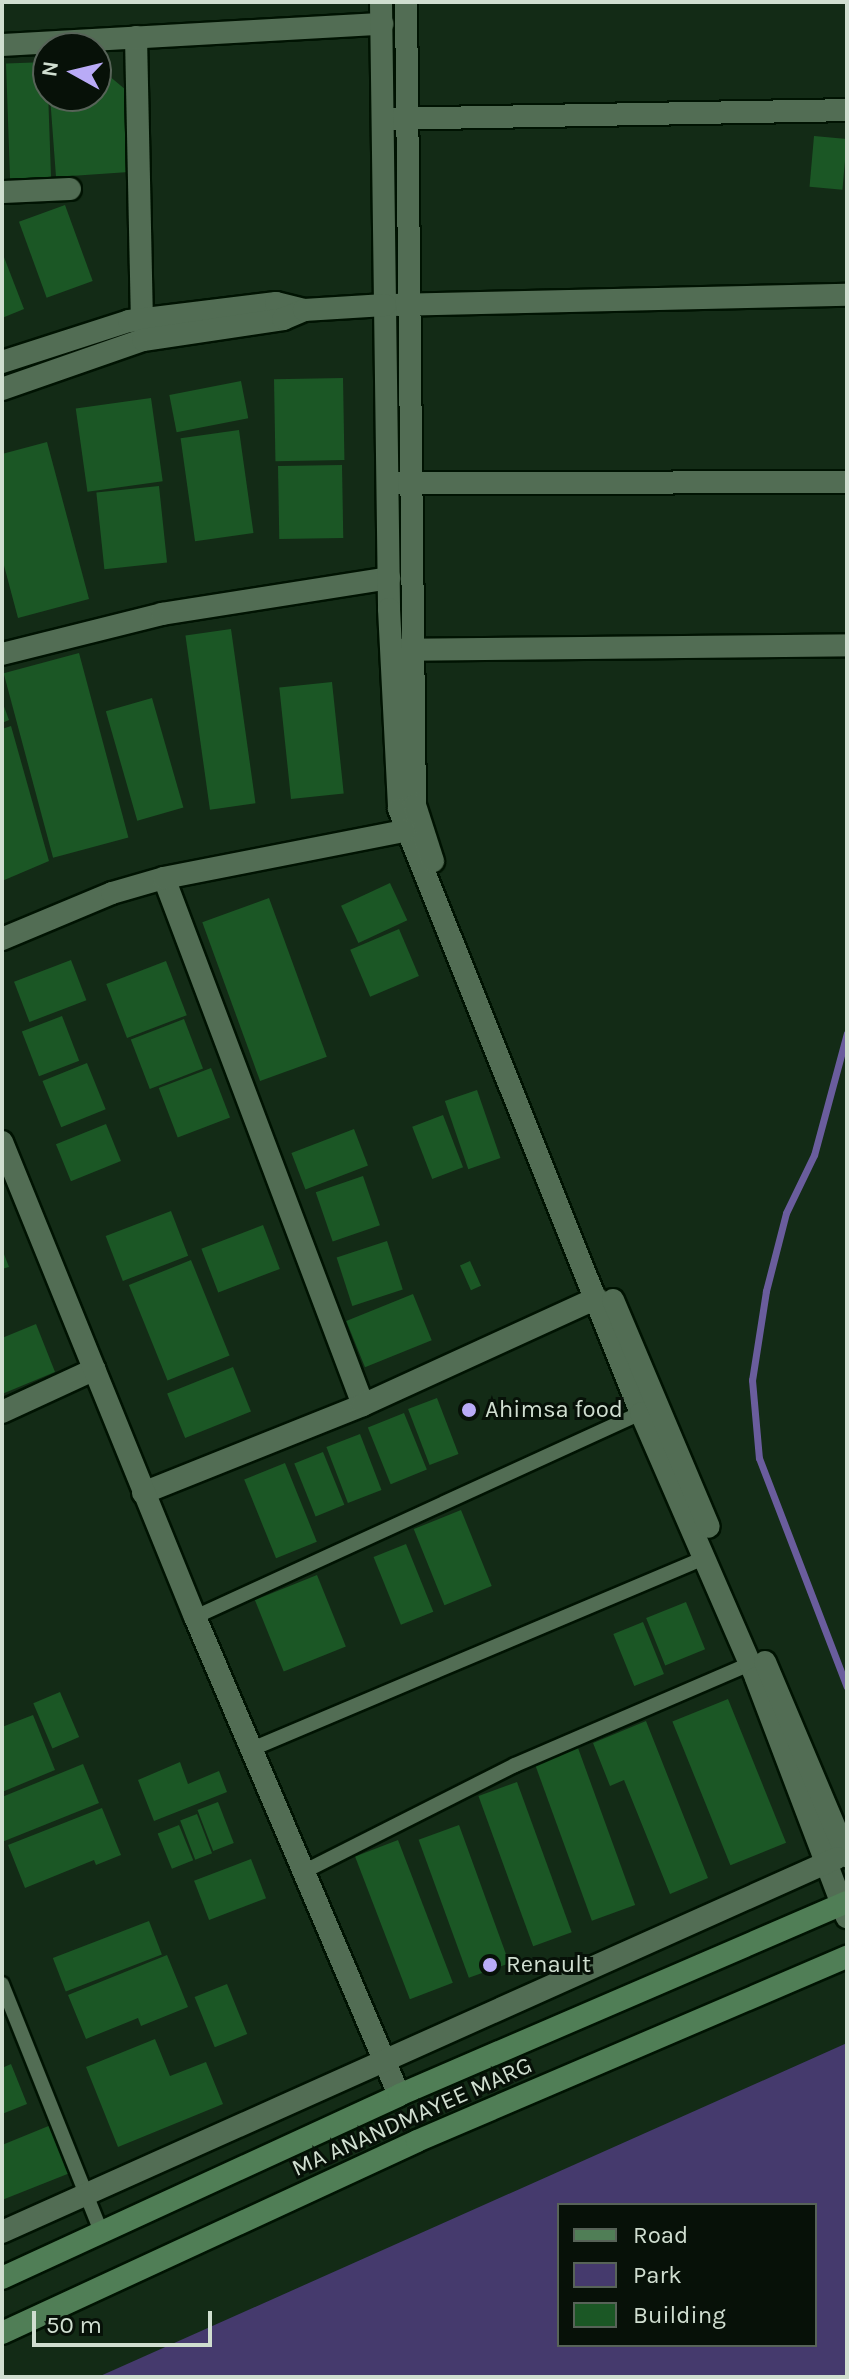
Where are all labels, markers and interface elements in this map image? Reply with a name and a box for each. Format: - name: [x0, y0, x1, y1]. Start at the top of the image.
- north arrow: [32, 32, 112, 112]
- text: N: [36, 59, 64, 79]
- place label: Ahimsa food: [485, 1396, 623, 1424]
- marker: Ahimsa food: [460, 1401, 478, 1419]
- place label: Renault: [506, 1951, 591, 1979]
- marker: Renault: [481, 1956, 499, 1974]
- street label: MA ANANDMAYEE MARG: [288, 2051, 536, 2183]
- legend: [557, 2203, 817, 2347]
- text: Road: [633, 2221, 688, 2249]
- text: Park: [633, 2261, 682, 2289]
- scale bar: [36, 2295, 216, 2345]
- text: Building: [633, 2301, 726, 2329]
- text: 50 m: [46, 2311, 102, 2339]

